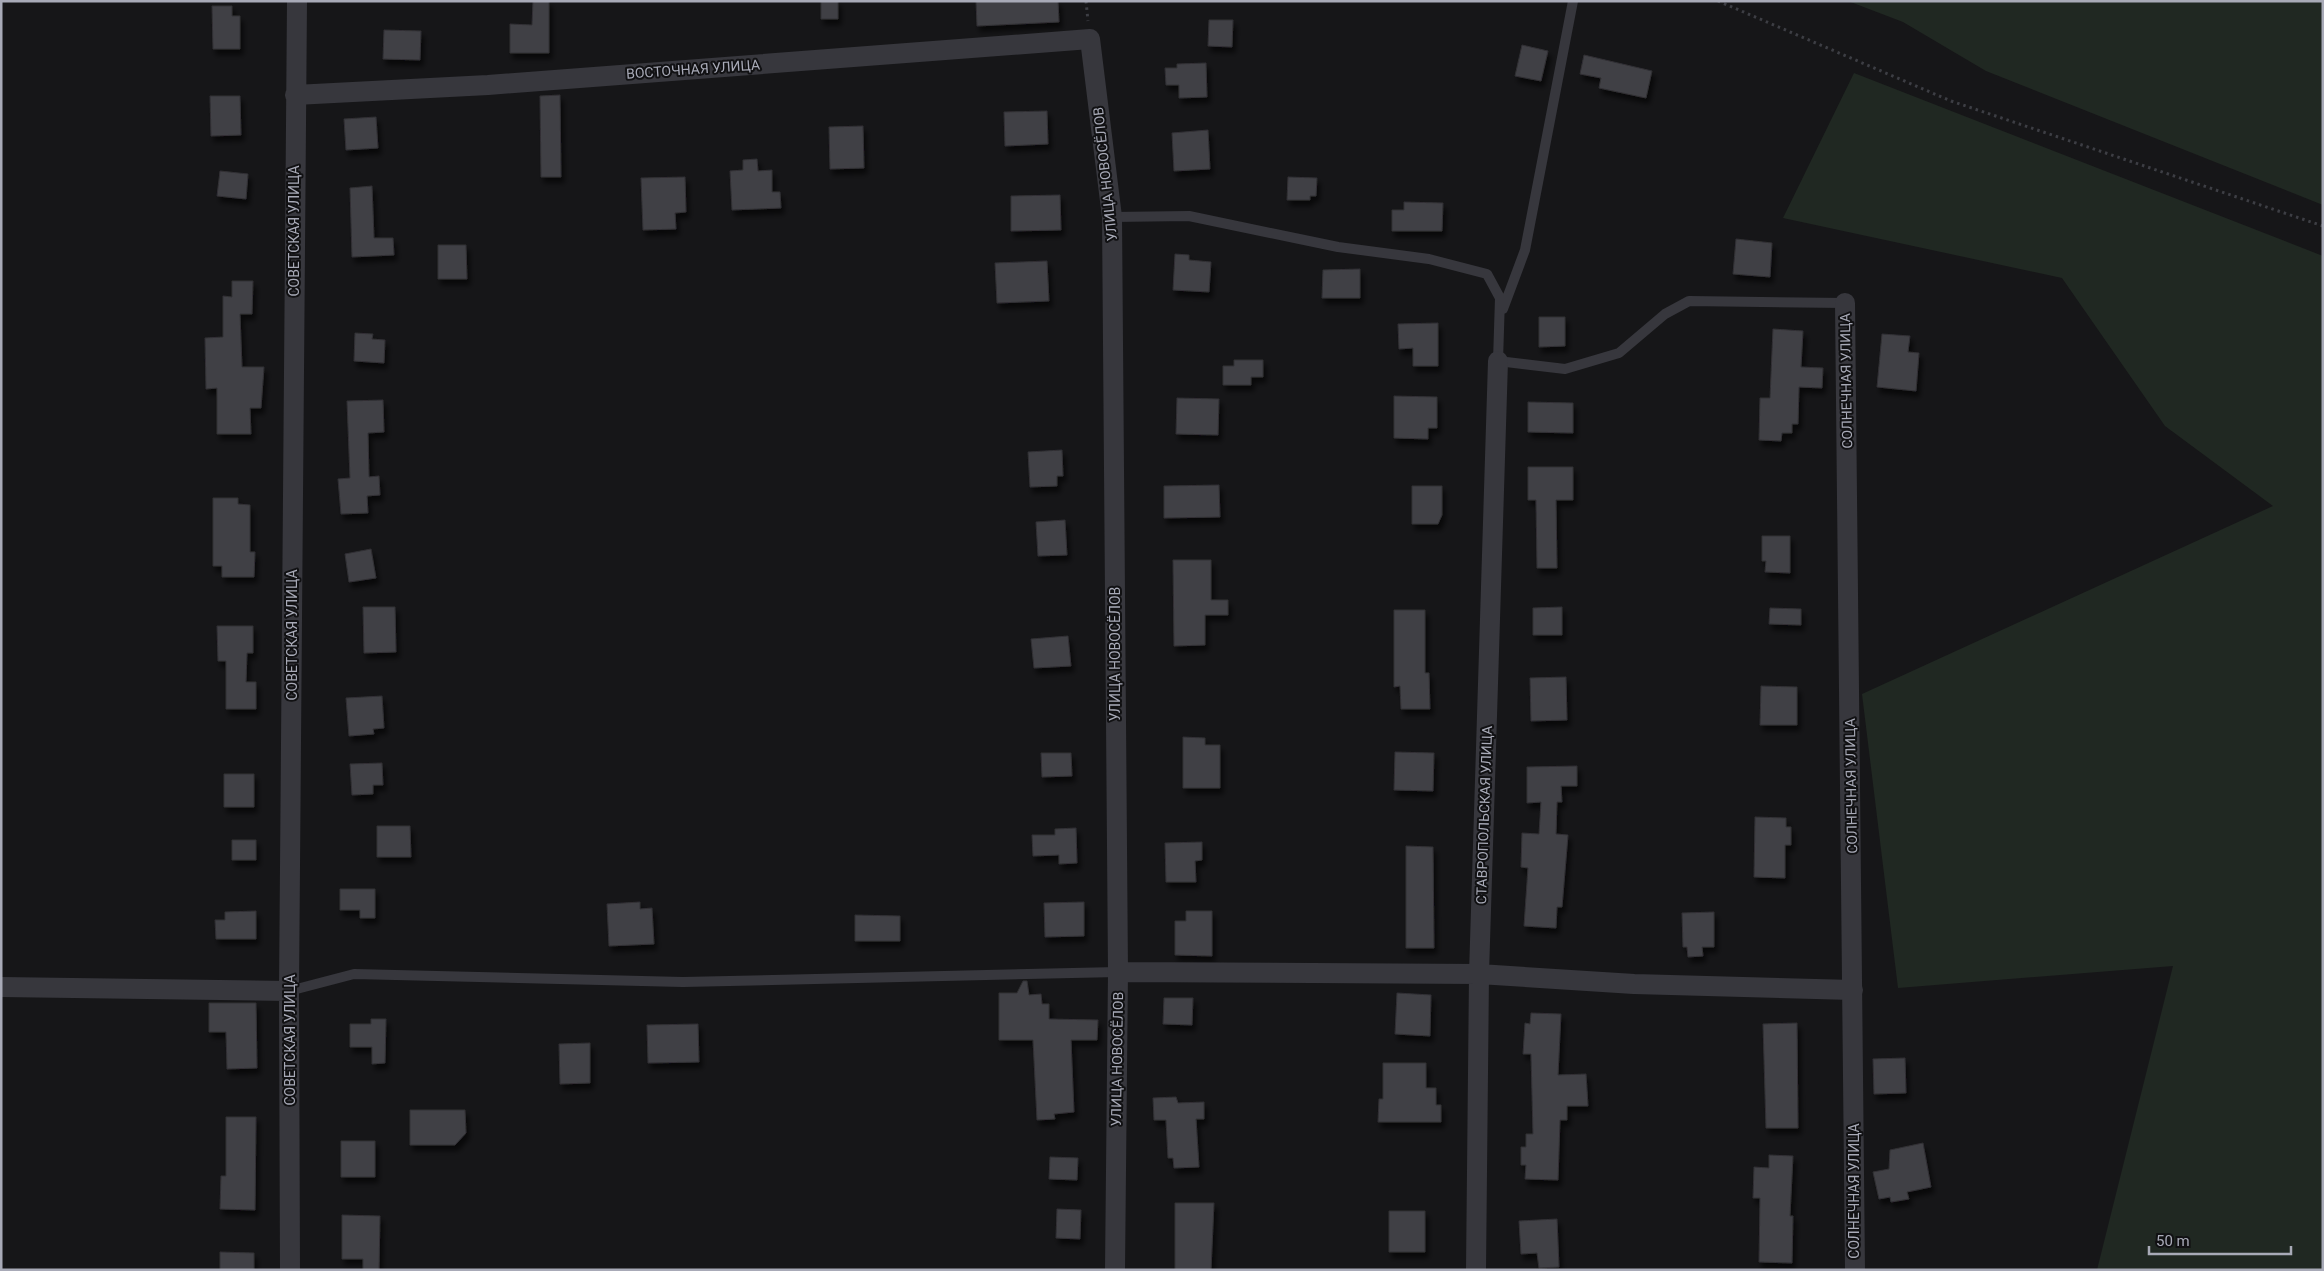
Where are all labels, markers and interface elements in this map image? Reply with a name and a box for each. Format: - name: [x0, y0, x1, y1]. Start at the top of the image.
- street label: ВОСТОЧНАЯ УЛИЦА: [626, 56, 760, 82]
- street label: УЛИЦА НОВОСЁЛОВ: [1090, 106, 1120, 242]
- street label: СОВЕТСКАЯ УЛИЦА: [286, 165, 302, 297]
- street label: СОЛНЕЧНАЯ УЛИЦА: [1837, 313, 1855, 449]
- street label: СОВЕТСКАЯ УЛИЦА: [284, 569, 300, 701]
- street label: УЛИЦА НОВОСЁЛОВ: [1107, 587, 1123, 721]
- street label: СОЛНЕЧНАЯ УЛИЦА: [1842, 718, 1860, 854]
- street label: СТАВРОПОЛЬСКАЯ УЛИЦА: [1473, 725, 1495, 905]
- street label: СОВЕТСКАЯ УЛИЦА: [282, 974, 298, 1106]
- street label: УЛИЦА НОВОСЁЛОВ: [1108, 992, 1126, 1126]
- street label: СОЛНЕЧНАЯ УЛИЦА: [1846, 1123, 1862, 1259]
- scale bar: [2149, 1224, 2292, 1256]
- text: 50 m: [2156, 1232, 2190, 1250]

